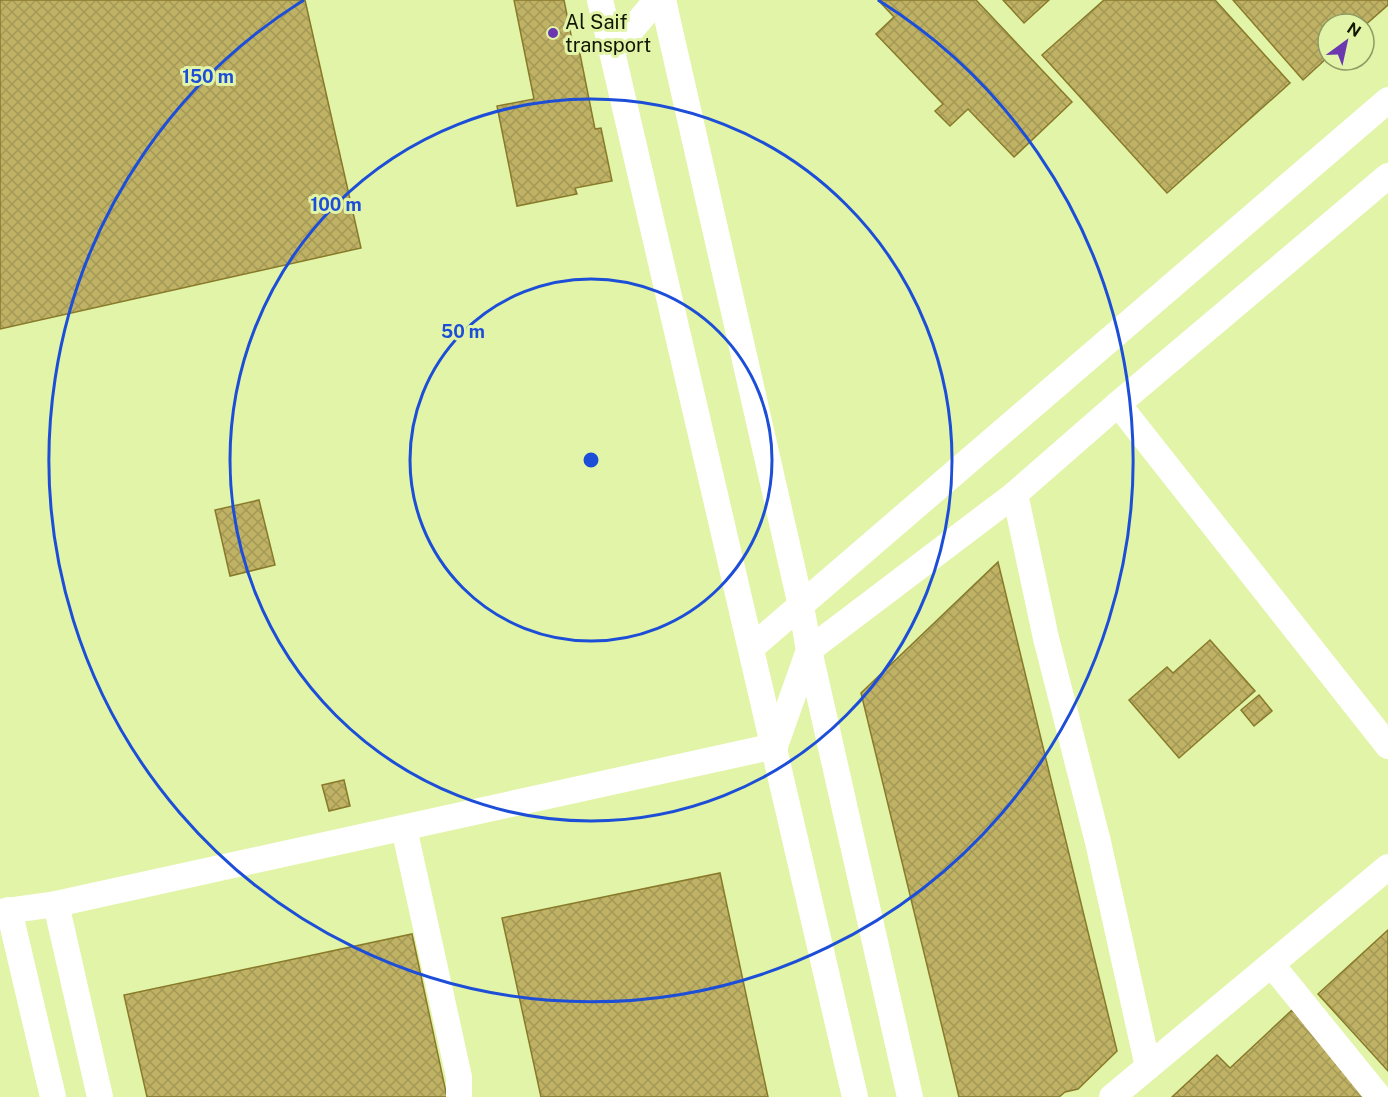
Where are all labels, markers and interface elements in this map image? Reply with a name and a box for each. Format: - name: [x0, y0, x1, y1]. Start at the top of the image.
- place label: Al Saif transport: [565, 10, 651, 57]
- north arrow: [1316, 12, 1376, 72]
- text: N: [1343, 18, 1364, 41]
- marker: Al Saif transport: [546, 26, 560, 40]
- text: 150 m: [182, 66, 234, 87]
- text: 100 m: [310, 194, 362, 215]
- text: 50 m: [441, 321, 485, 342]
- centre of rings: [581, 450, 601, 470]

